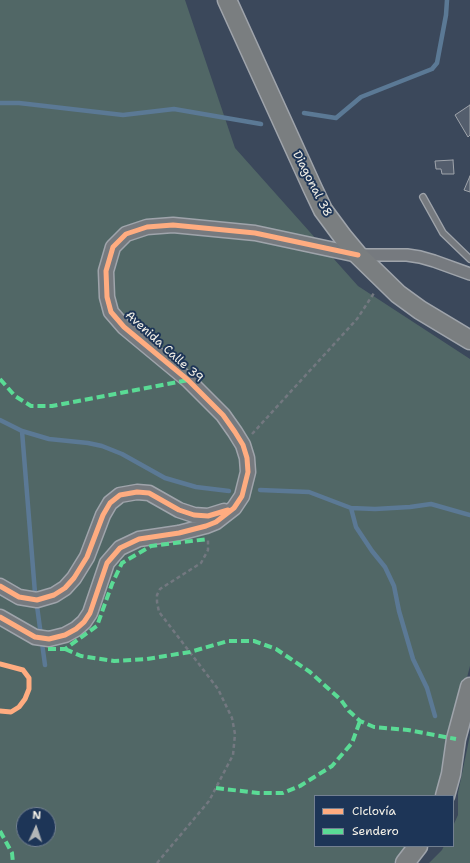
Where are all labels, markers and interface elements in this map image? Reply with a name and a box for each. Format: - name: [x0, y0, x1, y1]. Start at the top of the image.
- street label: Diagonal 38: [289, 149, 335, 219]
- street label: Avenida Calle 39: [122, 308, 206, 386]
- legend: [314, 795, 454, 847]
- text: Ciclovía: [352, 803, 396, 819]
- north arrow: [16, 807, 56, 847]
- text: N: [32, 808, 41, 823]
- text: Sendero: [352, 823, 399, 839]

